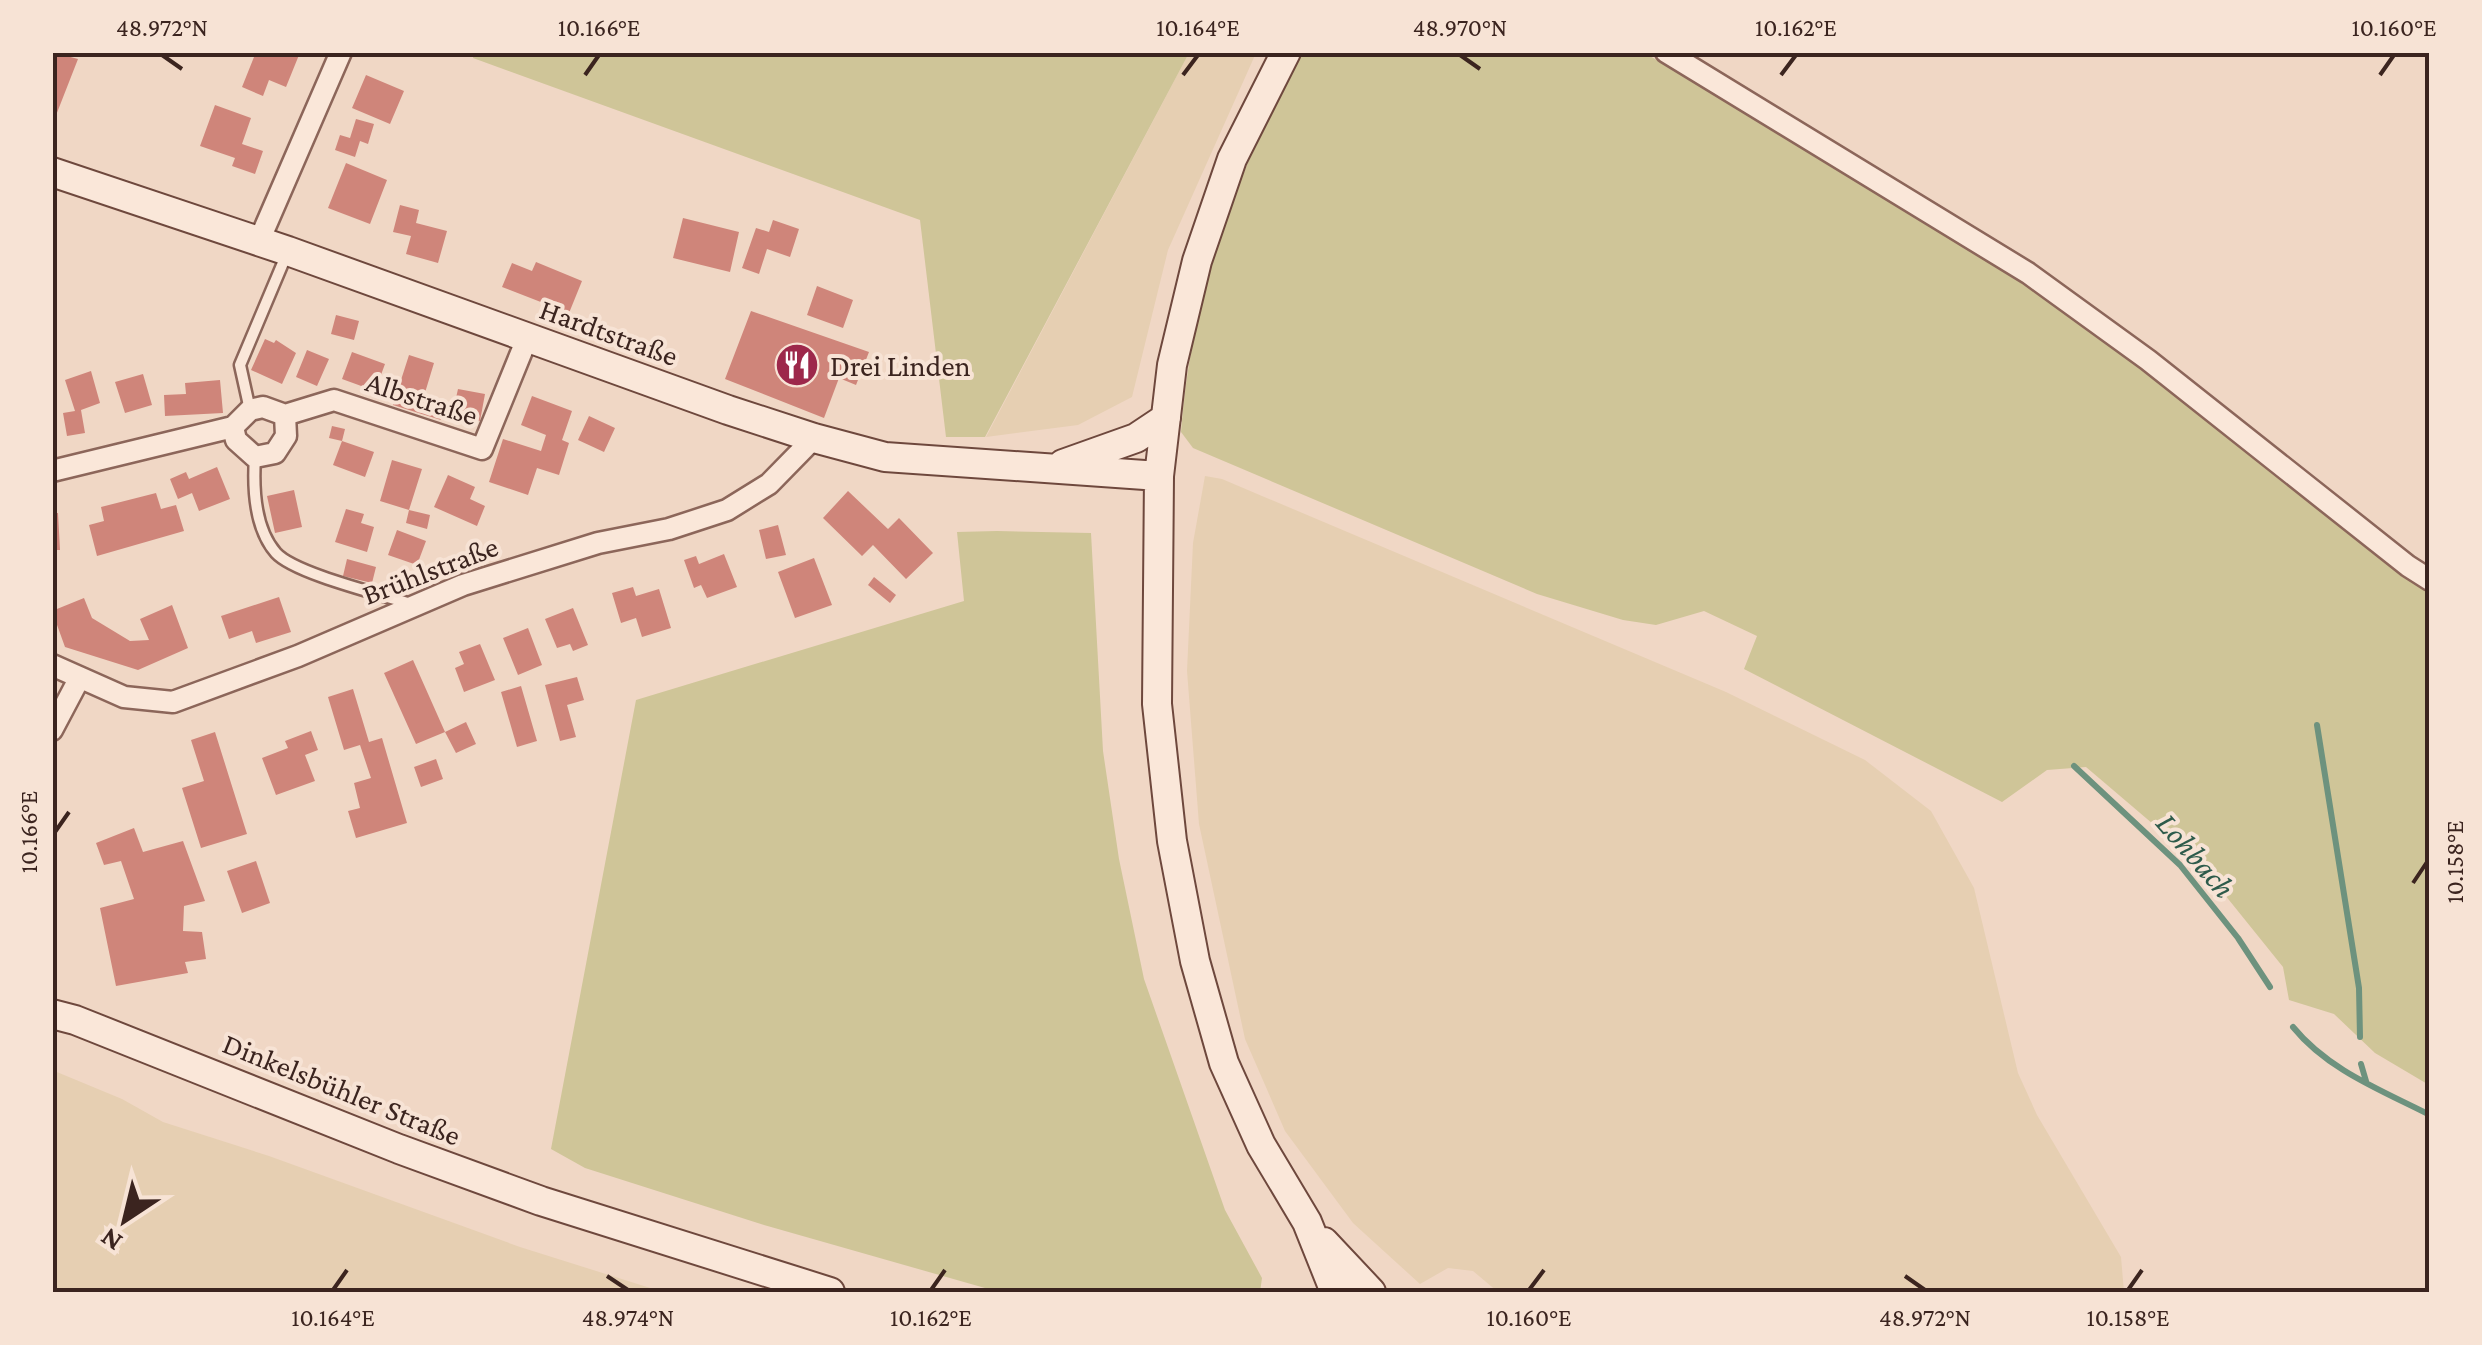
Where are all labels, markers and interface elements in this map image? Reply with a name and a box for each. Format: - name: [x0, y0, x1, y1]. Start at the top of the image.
- text: 48.972°N: [116, 14, 208, 41]
- text: 10.166°E: [558, 14, 640, 41]
- text: 10.164°E: [1156, 14, 1240, 41]
- text: 48.970°N: [1413, 14, 1507, 41]
- text: 10.162°E: [1755, 14, 1837, 41]
- text: 10.160°E: [2351, 14, 2437, 41]
- street label: Hardtstraße: [535, 292, 683, 372]
- restaurant icon: Drei Linden: [774, 342, 820, 388]
- place label: Drei Linden: [830, 349, 971, 382]
- street label: Albstraße: [362, 364, 482, 432]
- street label: Brühlstraße: [358, 529, 502, 611]
- text: 10.166°E: [15, 791, 42, 873]
- water label: Lohbach: [2149, 805, 2243, 905]
- text: 10.158°E: [2441, 820, 2468, 904]
- street label: Dinkelsbühler Straße: [218, 1026, 466, 1152]
- north arrow: [75, 1170, 175, 1270]
- text: N: [94, 1222, 128, 1258]
- text: 10.164°E: [291, 1304, 375, 1331]
- text: 48.974°N: [582, 1304, 674, 1331]
- text: 10.162°E: [890, 1304, 972, 1331]
- text: 10.160°E: [1486, 1304, 1572, 1331]
- text: 48.972°N: [1879, 1304, 1971, 1331]
- text: 10.158°E: [2086, 1304, 2170, 1331]

